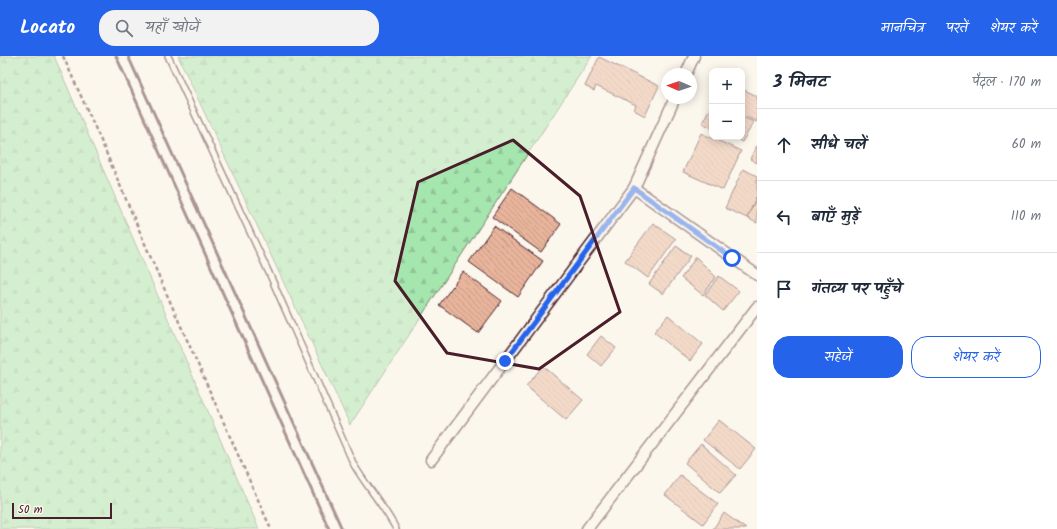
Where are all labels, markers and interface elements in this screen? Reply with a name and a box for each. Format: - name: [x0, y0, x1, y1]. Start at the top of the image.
- search box: [99, 10, 379, 46]
- text: Locato: [20, 13, 75, 43]
- text: यहाँ खोजें: [145, 16, 199, 40]
- icon: search: [113, 17, 135, 39]
- text: मानचित्र: [881, 17, 924, 39]
- text: परतें: [946, 17, 968, 39]
- text: शेयर करें: [990, 17, 1037, 39]
- north arrow: [661, 68, 697, 104]
- map controls: [709, 68, 745, 140]
- button: +: [709, 68, 745, 104]
- text: 3 मिनट: [773, 69, 827, 96]
- text: पैदल · 170 m: [972, 72, 1041, 93]
- button: −: [709, 104, 745, 140]
- text: सीधे चलें: [811, 133, 866, 157]
- icon: ahead: [773, 134, 795, 156]
- text: 60 m: [1012, 134, 1041, 155]
- text: बाएँ मुड़ें: [811, 205, 859, 229]
- icon: left: [773, 206, 795, 228]
- text: 110 m: [1011, 206, 1041, 227]
- route start: [723, 249, 741, 267]
- text: गंतव्य पर पहुँचे: [811, 277, 902, 301]
- icon: arrive: [773, 278, 795, 300]
- button: सहेजें: [773, 336, 903, 378]
- button: शेयर करें: [911, 336, 1041, 378]
- route end: [496, 352, 514, 370]
- scale bar: [12, 501, 112, 520]
- text: 50 m: [18, 501, 43, 519]

